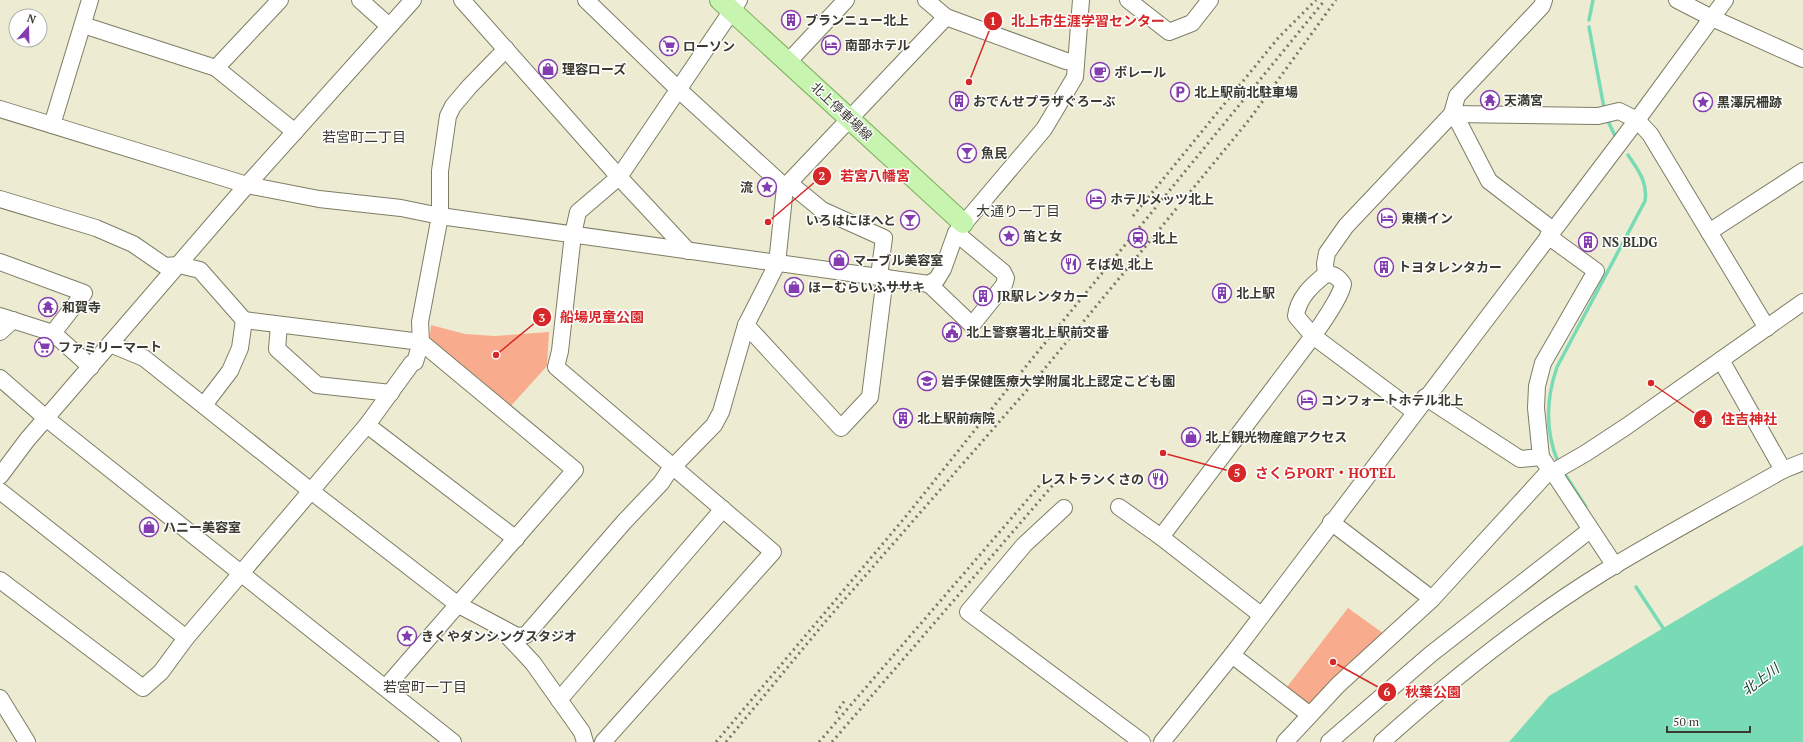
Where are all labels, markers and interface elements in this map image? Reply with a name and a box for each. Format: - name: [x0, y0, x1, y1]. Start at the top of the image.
- north arrow: [8, 8, 48, 48]
- callout: 北上市生涯学習センター: [983, 8, 1173, 34]
- building icon: ブランニュー北上: [780, 9, 802, 31]
- text: N: [25, 11, 38, 27]
- place label: ブランニュー北上: [805, 11, 909, 29]
- text: 北上市生涯学習センター: [1011, 11, 1165, 30]
- text: 1: [990, 13, 996, 28]
- hotel icon: 南部ホテル: [820, 34, 842, 56]
- supermarket icon: ローソン: [658, 35, 680, 57]
- place label: 南部ホテル: [845, 36, 910, 54]
- place label: ローソン: [683, 37, 735, 55]
- shop icon: 理容ローズ: [537, 58, 559, 80]
- place label: 理容ローズ: [562, 60, 626, 78]
- cafe icon: ボレール: [1089, 61, 1111, 83]
- place label: ボレール: [1114, 63, 1166, 81]
- street label: 北上停車場線: [807, 78, 877, 144]
- parking icon: 北上駅前北駐車場: [1169, 81, 1191, 103]
- place label: 北上駅前北駐車場: [1194, 83, 1298, 101]
- temple icon: 天満宮: [1479, 89, 1501, 111]
- building icon: おでんせプラザぐろーぶ: [948, 90, 970, 112]
- place label: 天満宮: [1504, 91, 1543, 109]
- place icon: 黒澤尻柵跡: [1692, 91, 1714, 113]
- place label: おでんせプラザぐろーぶ: [973, 92, 1115, 110]
- place label: 黒澤尻柵跡: [1717, 93, 1782, 111]
- district label: 若宮町二丁目: [322, 127, 406, 146]
- bar icon: 魚民: [956, 142, 978, 164]
- place label: 魚民: [981, 144, 1007, 162]
- callout: 若宮八幡宮: [812, 163, 918, 189]
- text: 若宮八幡宮: [840, 166, 910, 185]
- text: 2: [819, 168, 826, 183]
- place icon: 流: [756, 176, 778, 198]
- place label: 流: [740, 178, 753, 196]
- hotel icon: ホテルメッツ北上: [1085, 188, 1107, 210]
- place label: ホテルメッツ北上: [1110, 190, 1214, 208]
- district label: 大通り一丁目: [976, 201, 1060, 220]
- hotel icon: 東横イン: [1376, 207, 1398, 229]
- bar icon: いろはにほへと: [899, 209, 921, 231]
- place label: 東横イン: [1401, 209, 1453, 227]
- place label: いろはにほへと: [806, 211, 896, 229]
- place icon: 笛と女: [998, 225, 1020, 247]
- place label: 笛と女: [1023, 227, 1062, 245]
- station icon: 北上: [1127, 227, 1149, 249]
- place label: 北上: [1152, 229, 1178, 247]
- building icon: NS BLDG: [1577, 231, 1599, 253]
- place label: NS BLDG: [1602, 233, 1658, 251]
- shop icon: マーブル美容室: [828, 249, 850, 271]
- place label: マーブル美容室: [853, 251, 943, 269]
- restaurant icon: そば処 北上: [1060, 253, 1082, 275]
- place label: そば処 北上: [1085, 255, 1154, 273]
- building icon: トヨタレンタカー: [1373, 256, 1395, 278]
- place label: トヨタレンタカー: [1398, 258, 1502, 276]
- shop icon: ほーむらいふササキ: [783, 276, 805, 298]
- place label: ほーむらいふササキ: [808, 278, 925, 296]
- building icon: 北上駅: [1211, 282, 1233, 304]
- place label: 北上駅: [1236, 284, 1275, 302]
- building icon: JR駅レンタカー: [972, 285, 994, 307]
- place label: JR駅レンタカー: [997, 287, 1089, 305]
- temple icon: 和賀寺: [37, 296, 59, 318]
- place label: 和賀寺: [62, 298, 101, 316]
- callout: 船場児童公園: [532, 304, 652, 330]
- text: 船場児童公園: [560, 307, 644, 326]
- text: 3: [539, 310, 546, 325]
- public building icon: 北上警察署北上駅前交番: [941, 321, 963, 343]
- place label: 北上警察署北上駅前交番: [966, 323, 1109, 341]
- supermarket icon: ファミリーマート: [33, 336, 55, 358]
- place label: ファミリーマート: [58, 338, 162, 356]
- school or university icon: 岩手保健医療大学附属北上認定こども園: [916, 370, 938, 392]
- place label: 岩手保健医療大学附属北上認定こども園: [941, 372, 1175, 390]
- hotel icon: コンフォートホテル北上: [1296, 389, 1318, 411]
- place label: コンフォートホテル北上: [1321, 391, 1464, 409]
- callout: 住吉神社: [1693, 406, 1785, 432]
- building icon: 北上駅前病院: [892, 407, 914, 429]
- place label: 北上駅前病院: [917, 409, 995, 427]
- text: 住吉神社: [1721, 409, 1777, 428]
- text: 4: [1700, 412, 1707, 427]
- shop icon: 北上観光物産館アクセス: [1180, 426, 1202, 448]
- place label: 北上観光物産館アクセス: [1205, 428, 1347, 446]
- callout: さくらPORT・HOTEL: [1227, 460, 1404, 486]
- text: さくらPORT・HOTEL: [1255, 463, 1395, 482]
- text: 5: [1234, 465, 1240, 480]
- restaurant icon: レストランくさの: [1147, 468, 1169, 490]
- place label: レストランくさの: [1040, 470, 1144, 488]
- shop icon: ハニー美容室: [138, 516, 160, 538]
- place label: ハニー美容室: [163, 518, 241, 536]
- place icon: きくやダンシングスタジオ: [396, 625, 418, 647]
- place label: きくやダンシングスタジオ: [421, 627, 577, 645]
- water label: 北上川: [1738, 658, 1784, 699]
- district label: 若宮町一丁目: [383, 677, 467, 696]
- callout: 秋葉公園: [1377, 679, 1469, 705]
- text: 秋葉公園: [1405, 682, 1461, 701]
- text: 6: [1384, 684, 1391, 699]
- scale bar: [1667, 708, 1750, 734]
- text: 50 m: [1673, 714, 1700, 729]

